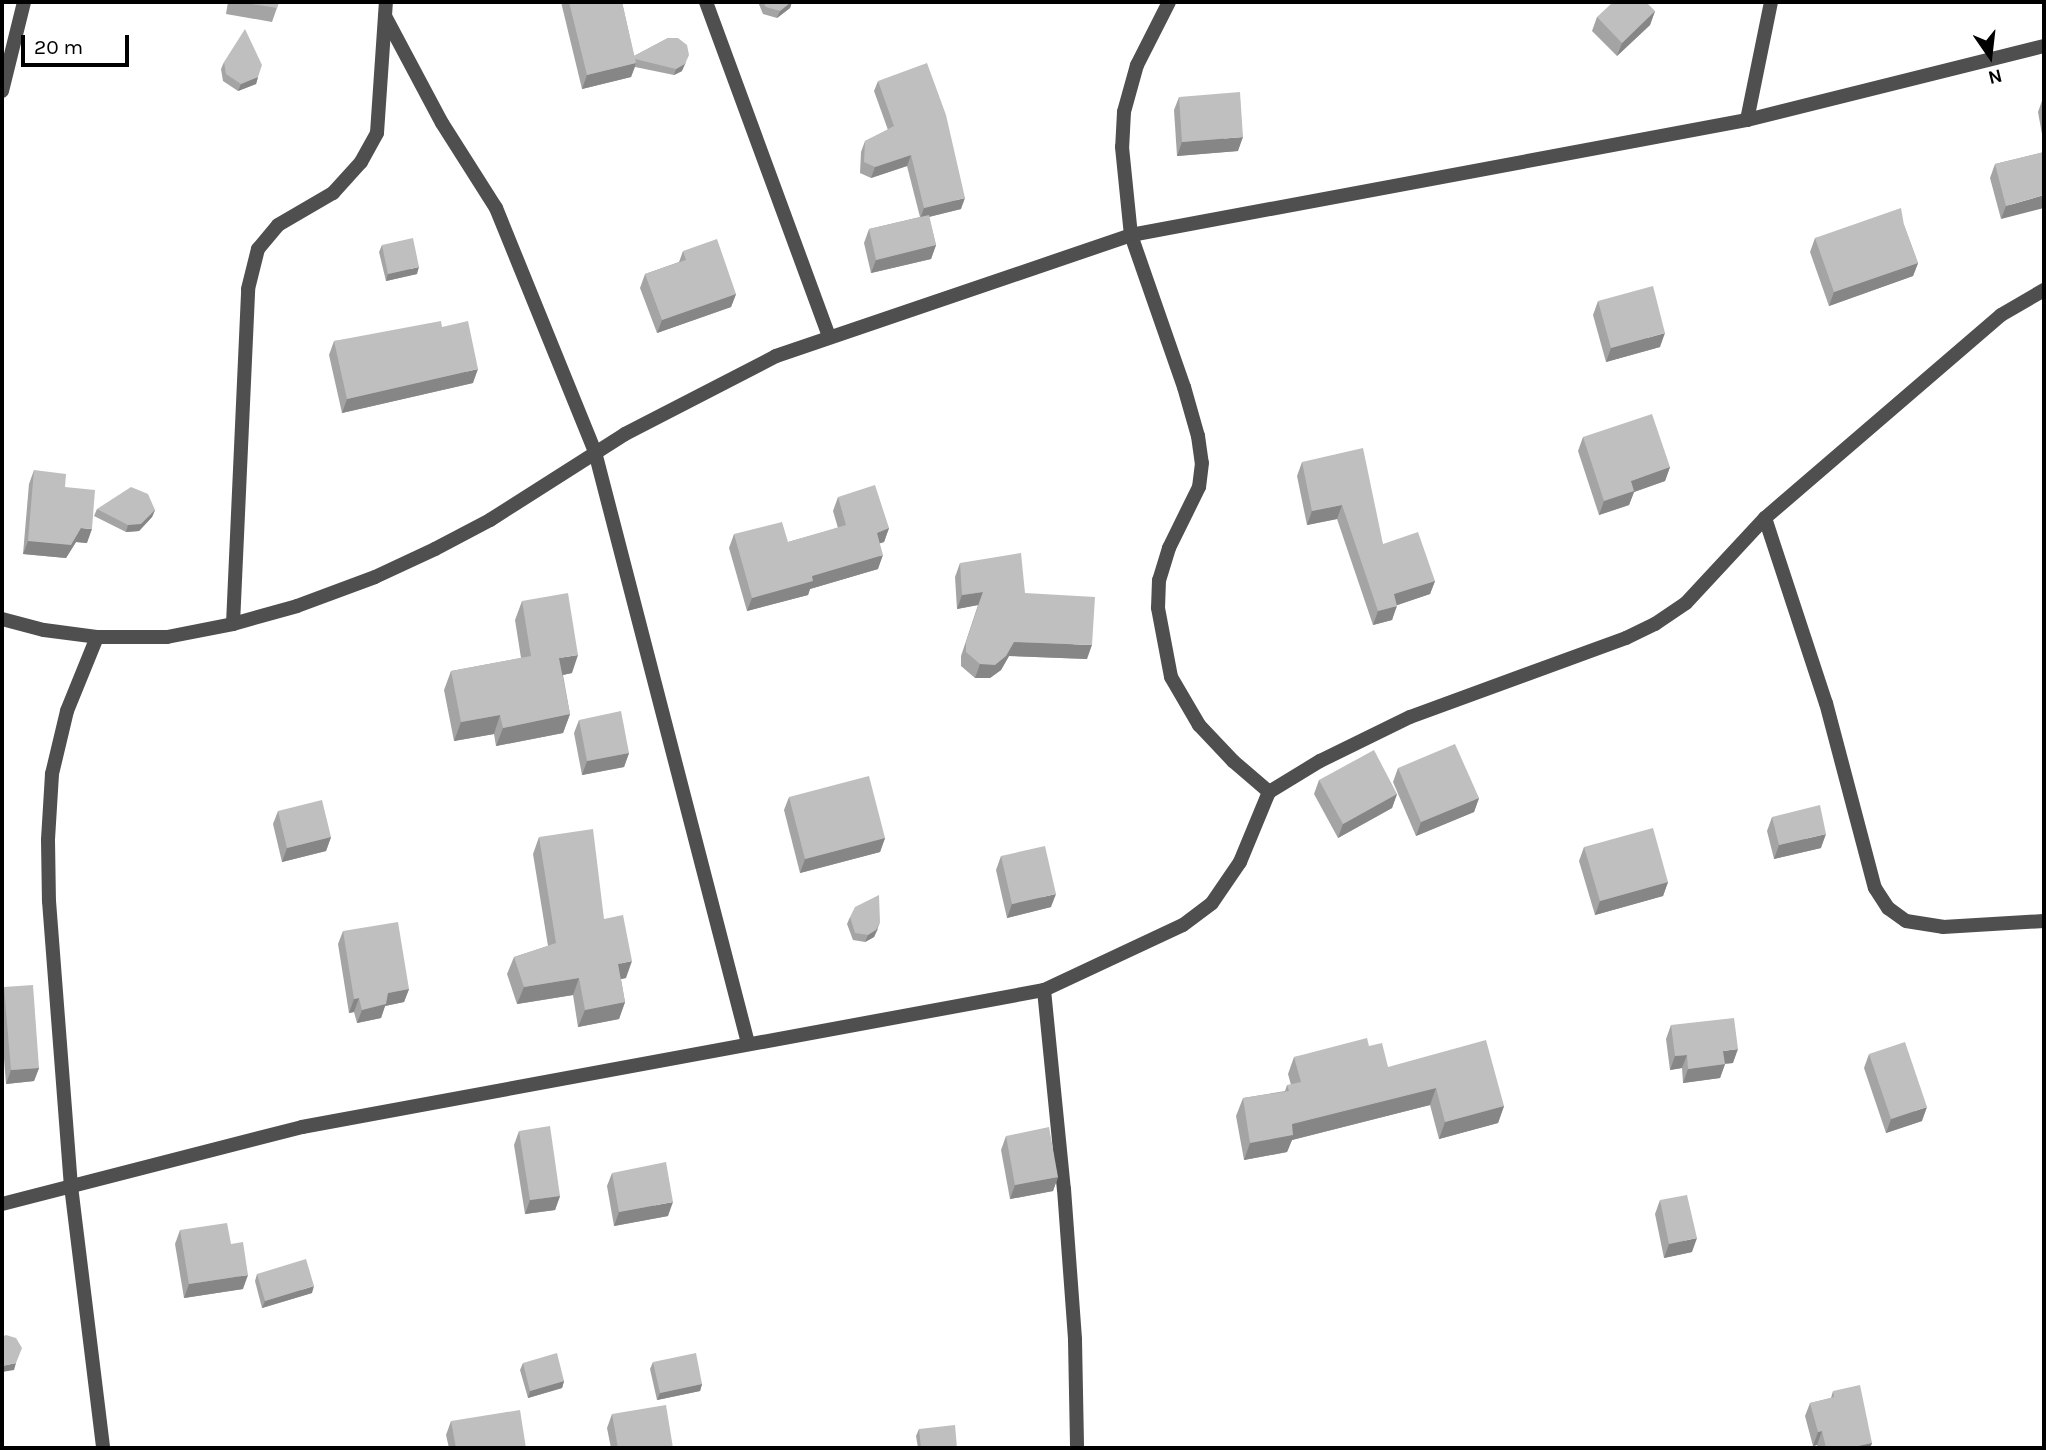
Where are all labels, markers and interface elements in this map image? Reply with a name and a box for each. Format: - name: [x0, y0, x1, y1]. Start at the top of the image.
- scale bar: [24, 21, 133, 65]
- north arrow: [1955, 21, 2025, 91]
- text: 20 m: [34, 35, 83, 59]
- text: N: [1986, 64, 2004, 89]

